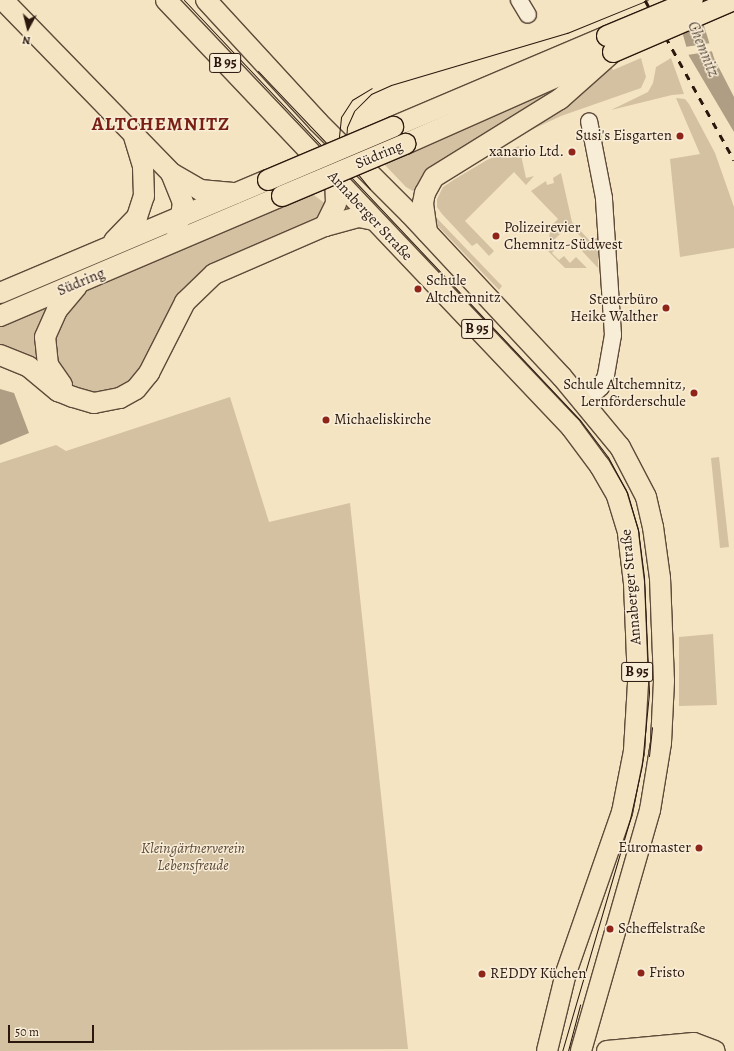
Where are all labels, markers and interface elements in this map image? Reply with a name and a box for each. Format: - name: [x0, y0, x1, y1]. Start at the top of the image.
- north arrow: [8, 8, 48, 48]
- water label: Chemnitz: [683, 18, 723, 80]
- text: N: [22, 32, 31, 48]
- road number: B 95: [209, 51, 241, 75]
- district label: ALTCHEMNITZ: [92, 114, 230, 136]
- place label: Susi's Eisgarten: [575, 127, 672, 145]
- marker: Susi's Eisgarten: [675, 131, 685, 141]
- street label: Südring: [353, 137, 405, 173]
- place label: xanario Ltd.: [489, 143, 564, 161]
- marker: xanario Ltd.: [567, 147, 577, 157]
- street label: Annaberger Straße: [324, 167, 416, 265]
- place label: Polizeirevier Chemnitz-Südwest: [504, 218, 623, 253]
- marker: Polizeirevier Chemnitz-Südwest: [491, 231, 501, 241]
- street label: Südring: [55, 264, 107, 300]
- place label: Schule Altchemnitz: [426, 271, 501, 306]
- marker: Schule Altchemnitz: [413, 284, 423, 294]
- place label: Steuerbüro Heike Walther: [570, 290, 658, 325]
- marker: Steuerbüro Heike Walther: [661, 303, 671, 313]
- road number: B 95: [461, 317, 493, 341]
- place label: Schule Altchemnitz, Lernförderschule: [563, 375, 686, 410]
- marker: Schule Altchemnitz, Lernförderschule: [689, 388, 699, 398]
- place label: Michaeliskirche: [334, 411, 431, 429]
- marker: Michaeliskirche: [321, 415, 331, 425]
- street label: Annaberger Straße: [617, 528, 645, 646]
- road number: B 95: [621, 660, 653, 684]
- park label: Kleingärtnerverein Lebensfreude: [141, 839, 245, 874]
- place label: Euromaster: [618, 839, 691, 857]
- marker: Euromaster: [694, 843, 704, 853]
- place label: Scheffelstraße: [618, 920, 705, 938]
- marker: Scheffelstraße: [605, 924, 615, 934]
- place label: Fristo: [649, 964, 685, 982]
- place label: REDDY Küchen: [490, 965, 586, 983]
- marker: Fristo: [636, 968, 646, 978]
- marker: REDDY Küchen: [477, 969, 487, 979]
- scale bar: [10, 1017, 96, 1043]
- text: 50 m: [15, 1024, 39, 1040]

